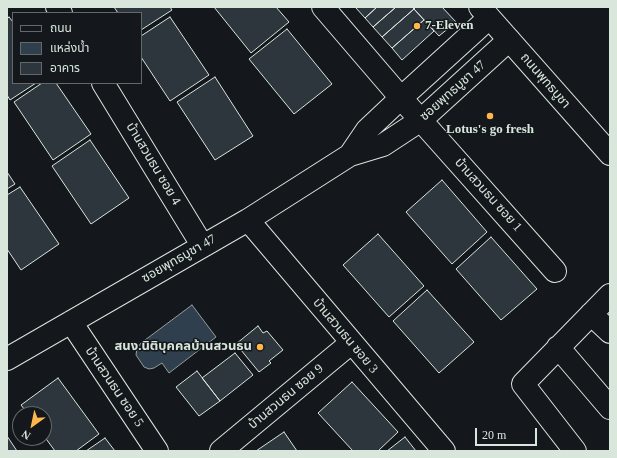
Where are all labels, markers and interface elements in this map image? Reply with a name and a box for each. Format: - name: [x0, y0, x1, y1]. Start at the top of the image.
- legend: [12, 12, 142, 84]
- place label: 7-Eleven: [425, 18, 473, 34]
- text: ถนน: [50, 21, 72, 35]
- marker: 7-Eleven: [412, 21, 422, 31]
- text: แหล่งน้ำ: [50, 41, 89, 55]
- street label: ถนนพุทธบูชา: [517, 50, 573, 112]
- street label: ซอยพุทธบูชา 47: [417, 57, 489, 125]
- text: อาคาร: [50, 61, 80, 75]
- marker: Lotus's go fresh: [485, 111, 495, 121]
- street label: บ้านสวนธน ซอย 4: [122, 120, 184, 208]
- place label: Lotus's go fresh: [446, 122, 534, 138]
- street label: บ้านสวนธน ซอย 1: [451, 155, 525, 235]
- street label: ซอยพุทธบูชา 47: [139, 232, 219, 286]
- street label: บ้านสวนธน ซอย 3: [309, 295, 381, 377]
- place label: สนง.นิติบุคคลบ้านสวนธน: [115, 339, 252, 355]
- marker: สนง.นิติบุคคลบ้านสวนธน: [255, 342, 265, 352]
- street label: บ้านสวนธน ซอย 5: [81, 344, 147, 430]
- street label: บ้านสวนธน ซอย 9: [245, 361, 327, 433]
- north arrow: [12, 406, 52, 446]
- scale bar: [477, 420, 539, 446]
- text: N: [19, 428, 33, 442]
- text: 20 m: [482, 428, 506, 442]

